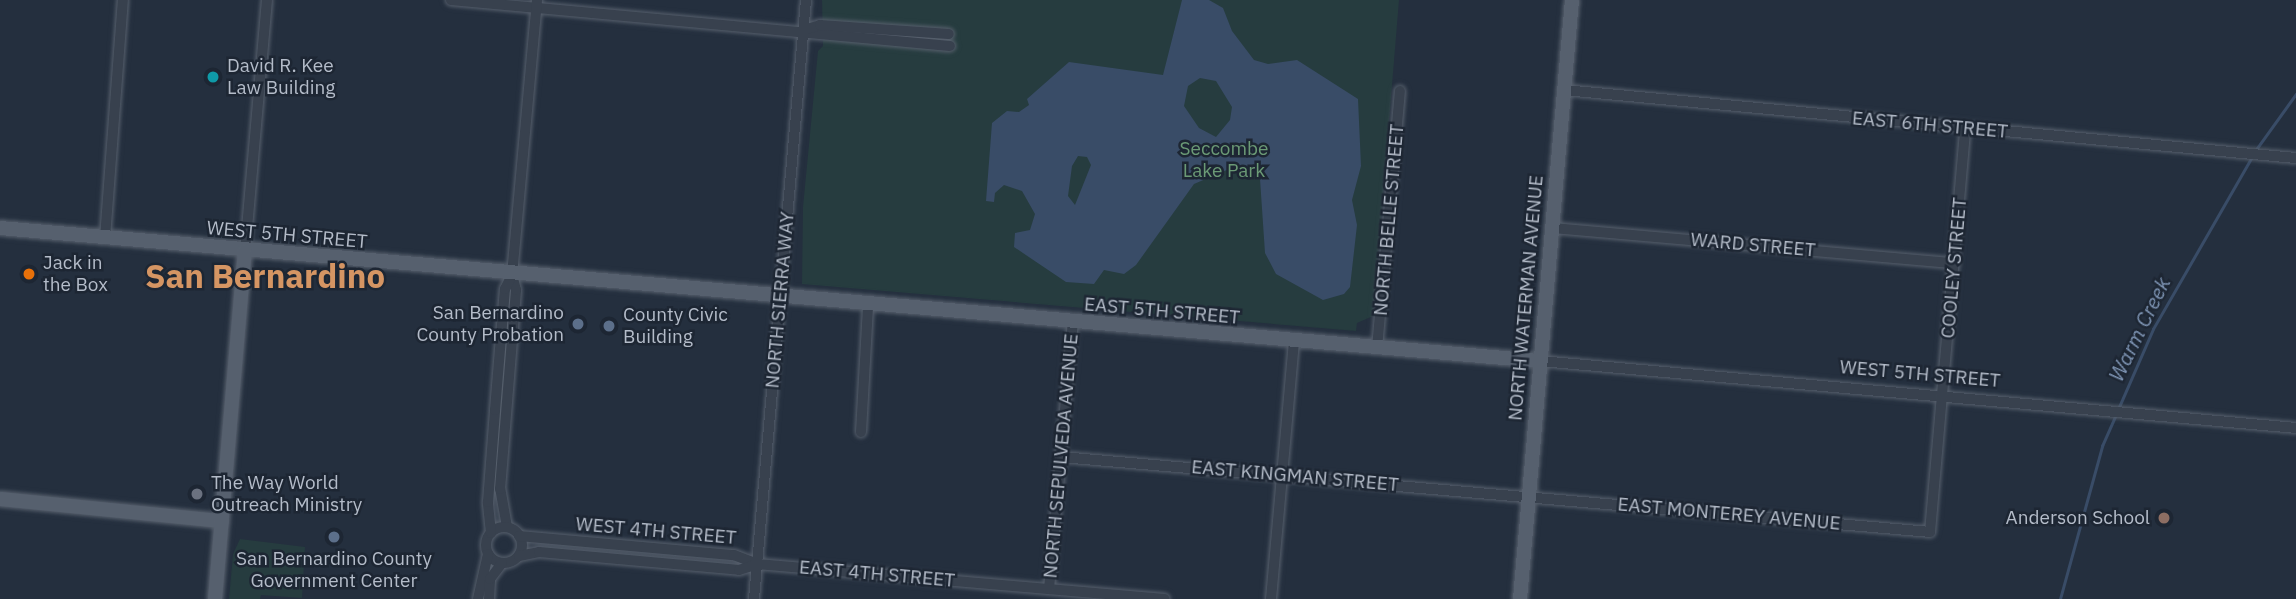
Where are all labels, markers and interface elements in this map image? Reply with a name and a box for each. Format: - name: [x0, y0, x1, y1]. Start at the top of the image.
- place label: David R. Kee Law Building: [227, 55, 335, 99]
- marker: David R. Kee Law Building: [205, 69, 221, 85]
- street label: EAST 6TH STREET: [1851, 107, 2009, 143]
- street label: NORTH BELLE STREET: [1369, 123, 1409, 317]
- park label: Seccombe Lake Park: [1179, 138, 1269, 182]
- street label: NORTH WATERMAN AVENUE: [1504, 174, 1548, 422]
- street label: COOLEY STREET: [1936, 197, 1972, 339]
- street label: NORTH SIERRA WAY: [761, 211, 799, 389]
- street label: WEST 5TH STREET: [206, 217, 368, 253]
- street label: WARD STREET: [1690, 228, 1816, 262]
- place label: Jack in the Box: [43, 252, 108, 296]
- district label: San Bernardino: [145, 256, 385, 296]
- marker: Jack in the Box: [21, 266, 37, 282]
- water label: Warm Creek: [2103, 273, 2175, 385]
- street label: EAST 5TH STREET: [1083, 293, 1241, 329]
- place label: San Bernardino County Probation: [416, 302, 564, 346]
- place label: County Civic Building: [623, 304, 728, 348]
- marker: San Bernardino County Probation: [570, 316, 586, 332]
- marker: County Civic Building: [601, 318, 617, 334]
- street label: NORTH SEPULVEDA AVENUE: [1039, 333, 1083, 579]
- street label: WEST 5TH STREET: [1839, 356, 2001, 392]
- street label: EAST KINGMAN STREET: [1190, 456, 1400, 496]
- place label: The Way World Outreach Ministry: [211, 472, 362, 516]
- marker: The Way World Outreach Ministry: [189, 486, 205, 502]
- street label: EAST MONTEREY AVENUE: [1617, 493, 1841, 535]
- place label: Anderson School: [2006, 507, 2150, 529]
- marker: Anderson School: [2156, 510, 2172, 526]
- street label: WEST 4TH STREET: [575, 513, 737, 549]
- marker: San Bernardino County Government Center: [326, 529, 342, 545]
- place label: San Bernardino County Government Center: [236, 548, 432, 592]
- street label: EAST 4TH STREET: [798, 556, 956, 592]

